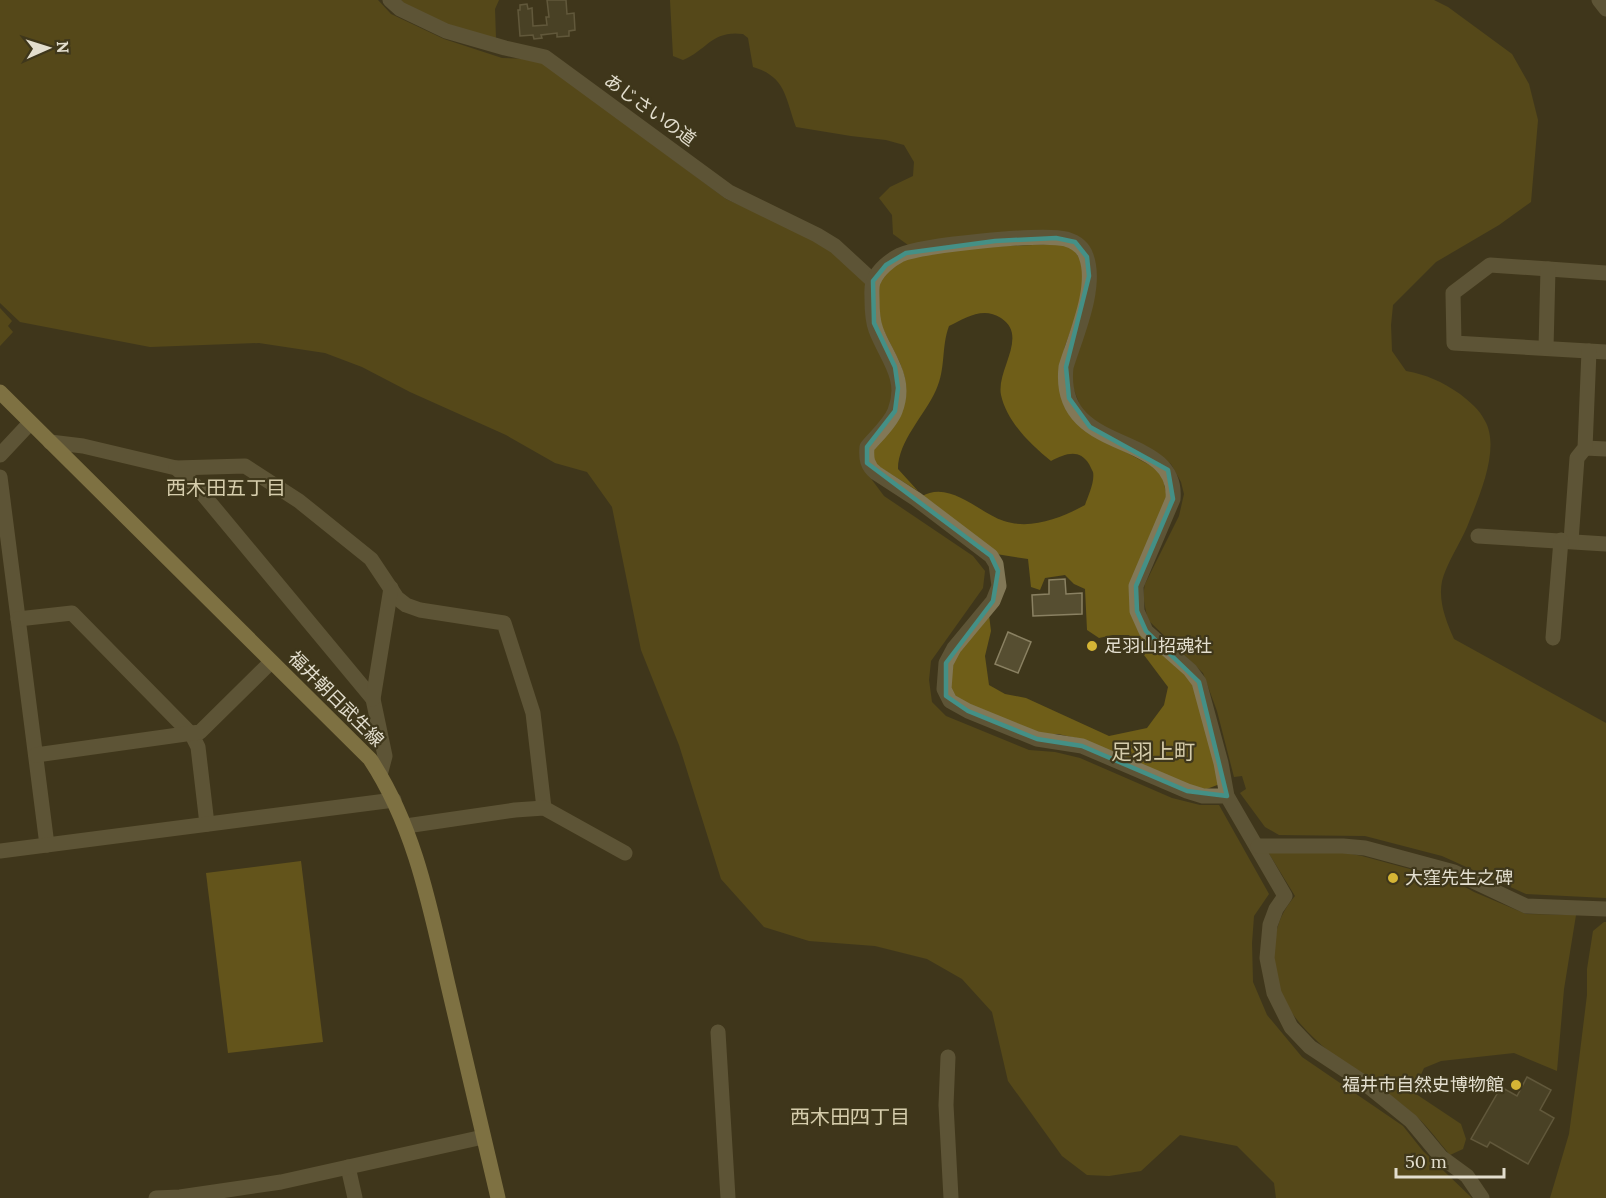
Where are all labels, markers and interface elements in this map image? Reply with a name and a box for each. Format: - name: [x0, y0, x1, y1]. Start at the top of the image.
- north arrow: [18, 18, 78, 78]
- text: N: [53, 41, 73, 54]
- street label: あじさいの道: [600, 69, 701, 151]
- district label: 西木田五丁目: [166, 475, 286, 500]
- place label: 足羽山招魂社: [1104, 634, 1212, 657]
- marker: 足羽山招魂社: [1085, 639, 1099, 653]
- street label: 福井朝日武生線: [284, 646, 389, 751]
- district label: 足羽上町: [1111, 738, 1195, 765]
- place label: 大窪先生之碑: [1405, 866, 1513, 889]
- marker: 大窪先生之碑: [1386, 871, 1400, 885]
- place label: 福井市自然史博物館: [1342, 1073, 1504, 1096]
- marker: 福井市自然史博物館: [1509, 1078, 1523, 1092]
- district label: 西木田四丁目: [790, 1104, 910, 1129]
- scale bar: [1396, 1141, 1504, 1179]
- text: 50 m: [1405, 1150, 1447, 1173]

